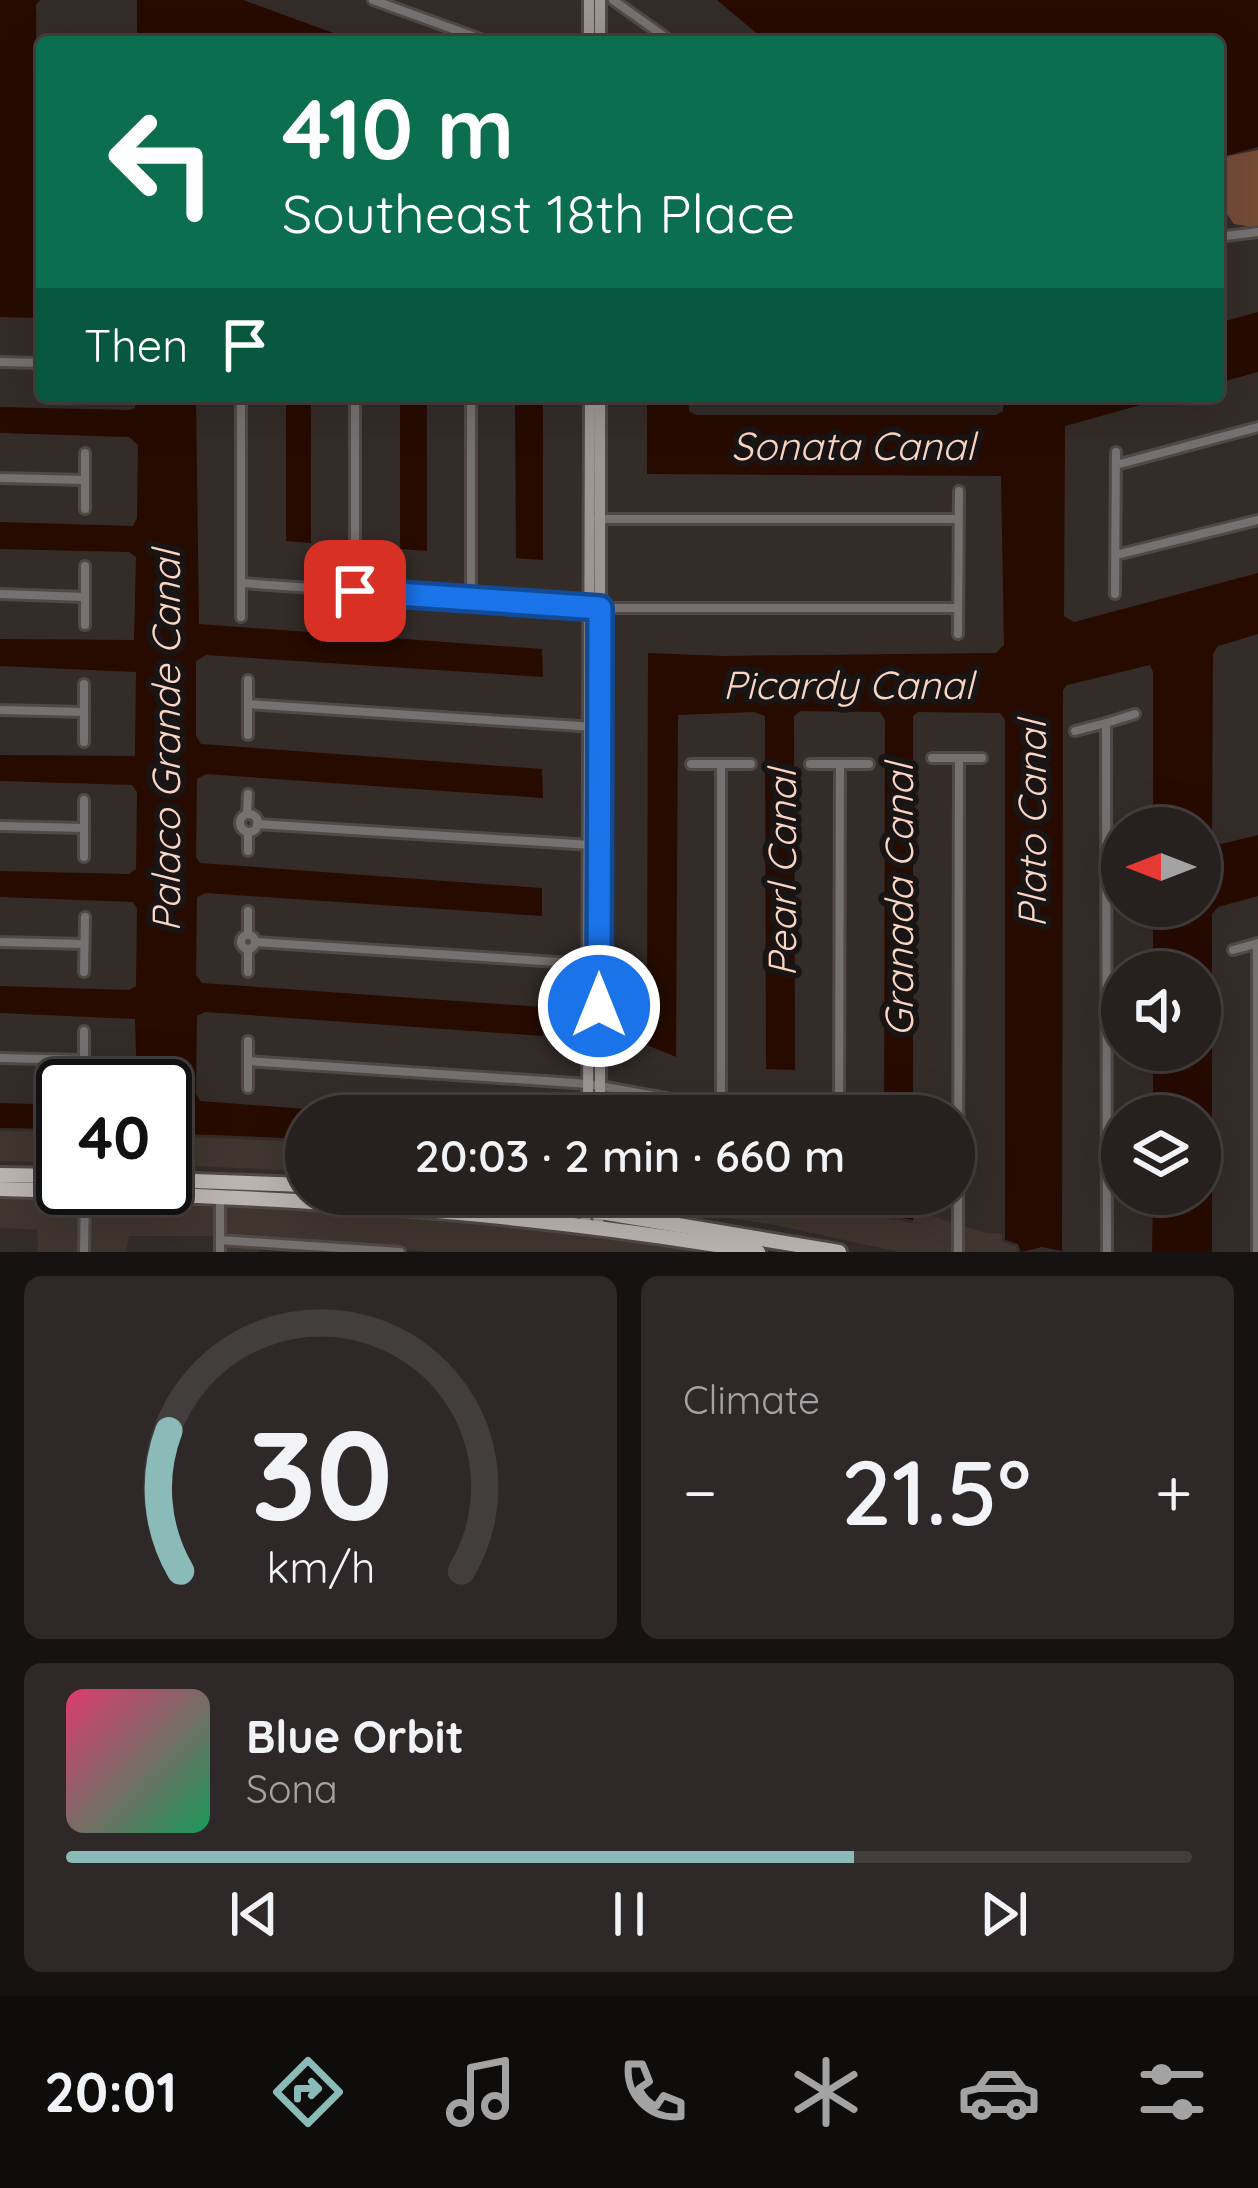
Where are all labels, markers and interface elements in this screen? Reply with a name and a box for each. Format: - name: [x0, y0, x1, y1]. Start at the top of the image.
- text: 410 m: [282, 75, 514, 180]
- icon: left: [84, 84, 240, 240]
- text: Southeast 18th Place: [282, 179, 795, 247]
- icon: arrive: [212, 312, 278, 378]
- text: Then: [84, 317, 188, 373]
- water label: Sonata Canal: [731, 421, 979, 470]
- pin: [304, 540, 406, 642]
- water label: Palaco Grande Canal: [141, 546, 190, 932]
- icon: arrive: [322, 558, 388, 624]
- water label: Picardy Canal: [723, 660, 977, 709]
- water label: Plato Canal: [1007, 716, 1056, 928]
- water label: Granada Canal: [874, 759, 923, 1037]
- water label: Pearl Canal: [757, 765, 806, 977]
- north arrow: [1101, 807, 1221, 927]
- map controls: [1101, 807, 1221, 1215]
- position arrow: [536, 943, 662, 1069]
- button: sound: [1101, 951, 1221, 1071]
- speed limit sign: 40: [36, 1059, 192, 1215]
- button: layers: [1101, 1095, 1221, 1215]
- text: 20:03 · 2 min · 660 m: [415, 1127, 845, 1183]
- text: Climate: [683, 1375, 820, 1424]
- text: 30: [249, 1395, 392, 1551]
- text: 21.5°: [841, 1435, 1031, 1548]
- text: −: [683, 1450, 717, 1533]
- text: +: [1155, 1450, 1192, 1533]
- text: km/h: [266, 1539, 375, 1593]
- text: Blue Orbit: [246, 1708, 464, 1764]
- text: Sona: [246, 1764, 338, 1813]
- icon: previous: [221, 1881, 287, 1947]
- icon: pause: [596, 1881, 662, 1947]
- icon: next: [971, 1881, 1037, 1947]
- icon: directions: [266, 2050, 350, 2134]
- icon: music: [439, 2050, 523, 2134]
- icon: phone: [611, 2050, 695, 2134]
- icon: climate: [784, 2050, 868, 2134]
- icon: car: [957, 2050, 1041, 2134]
- icon: filters: [1130, 2050, 1214, 2134]
- text: 20:01: [44, 2058, 177, 2126]

